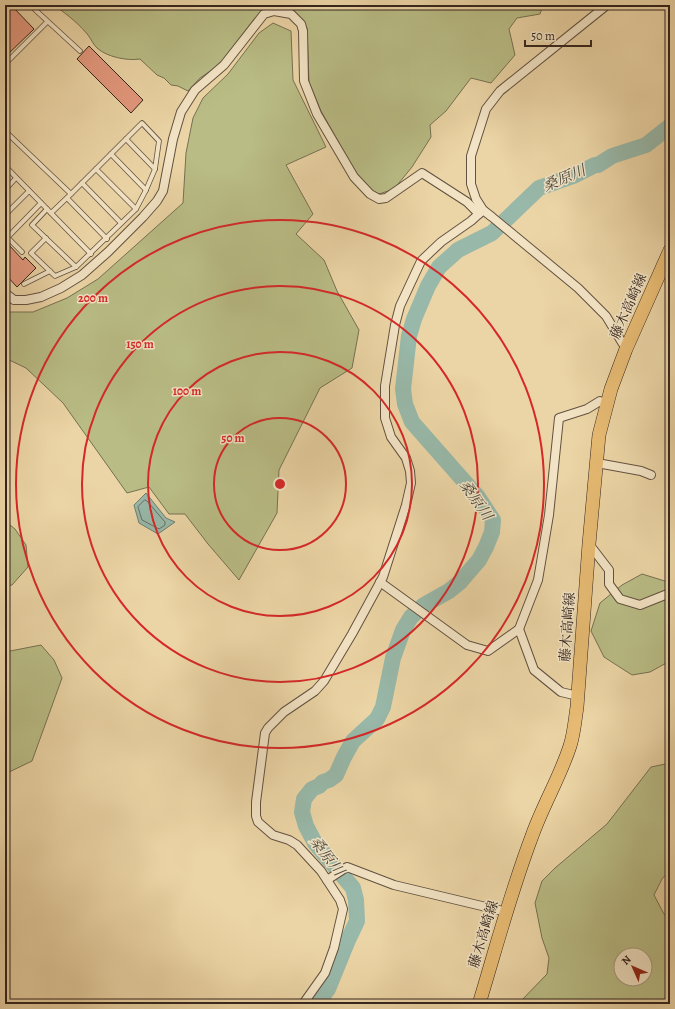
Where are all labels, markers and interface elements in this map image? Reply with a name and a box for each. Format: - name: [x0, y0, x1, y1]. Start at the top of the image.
- scale bar: [525, 22, 591, 48]
- text: 50 m: [531, 28, 555, 44]
- water label: 桑原川: [539, 159, 590, 196]
- street label: 藤木高崎線: [606, 270, 651, 342]
- text: 200 m: [78, 290, 108, 306]
- text: 150 m: [126, 336, 154, 352]
- text: 100 m: [173, 383, 201, 399]
- text: 50 m: [221, 430, 245, 446]
- water label: 桑原川: [455, 476, 498, 526]
- centre of rings: [273, 477, 287, 491]
- street label: 藤木高崎線: [556, 591, 579, 663]
- water label: 桑原川: [305, 832, 350, 881]
- street label: 藤木高崎線: [464, 898, 503, 970]
- north arrow: [613, 947, 653, 987]
- text: N: [618, 952, 634, 968]

